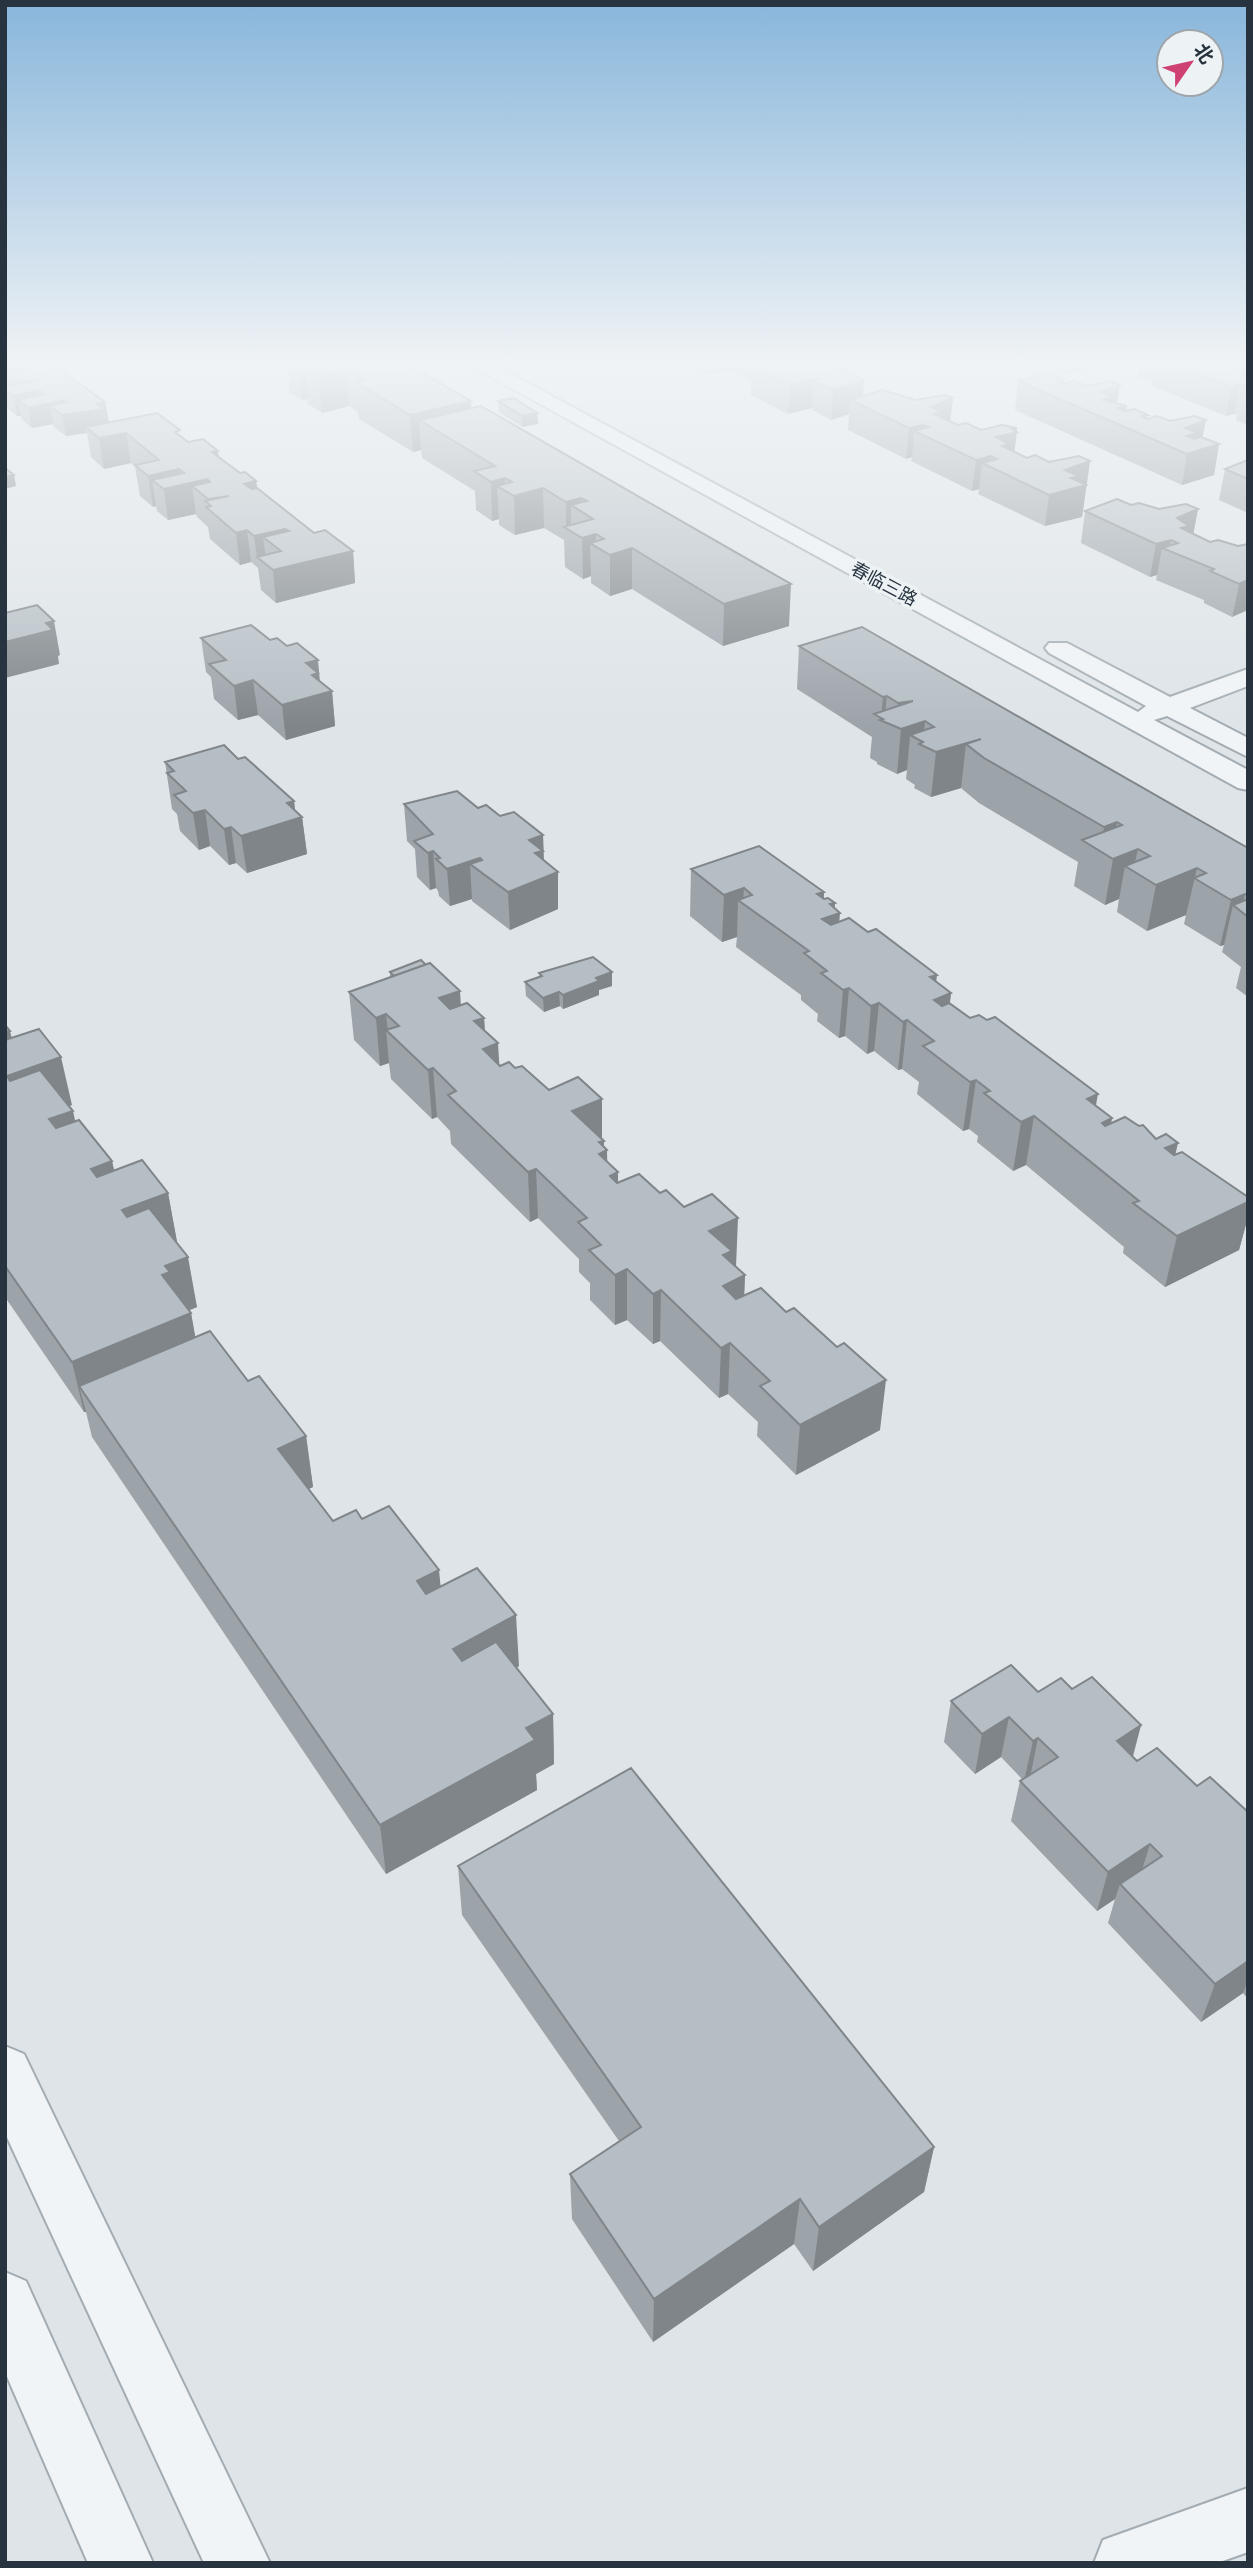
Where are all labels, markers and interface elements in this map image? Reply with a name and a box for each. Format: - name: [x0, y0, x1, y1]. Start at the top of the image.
- north arrow: [1155, 28, 1225, 98]
- text: 北: [1186, 39, 1219, 70]
- street label: 春临三路: [846, 557, 921, 612]

